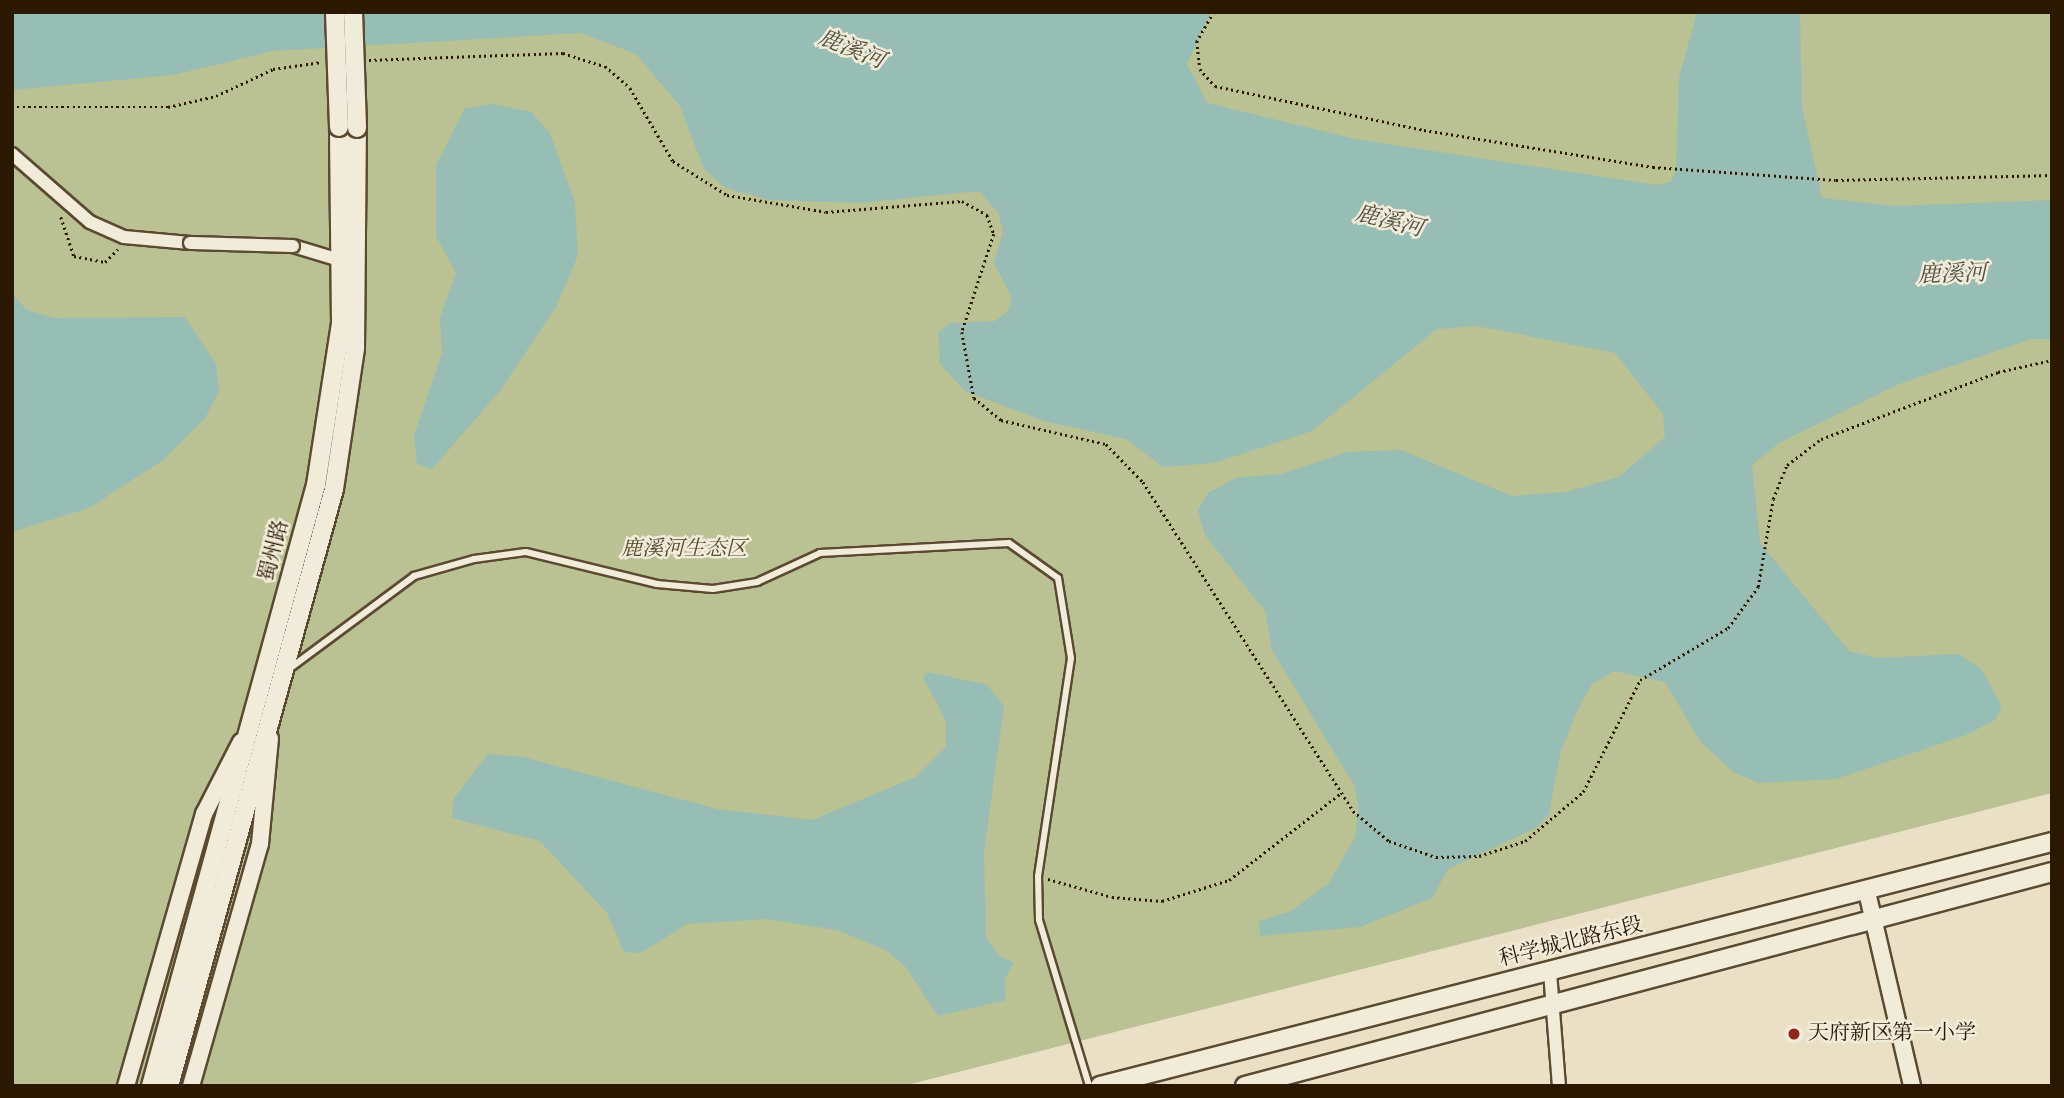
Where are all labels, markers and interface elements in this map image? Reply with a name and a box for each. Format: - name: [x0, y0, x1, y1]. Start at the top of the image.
- water label: 鹿溪河: [814, 24, 888, 76]
- water label: 鹿溪河: [1352, 200, 1426, 244]
- water label: 鹿溪河: [1917, 260, 1987, 290]
- street label: 蜀州路: [255, 517, 295, 585]
- park label: 鹿溪河生态区: [621, 537, 747, 563]
- street label: 科学城北路东段: [1497, 913, 1645, 973]
- place label: 天府新区第一小学: [1808, 1021, 1976, 1047]
- marker: 天府新区第一小学: [1786, 1026, 1802, 1042]

